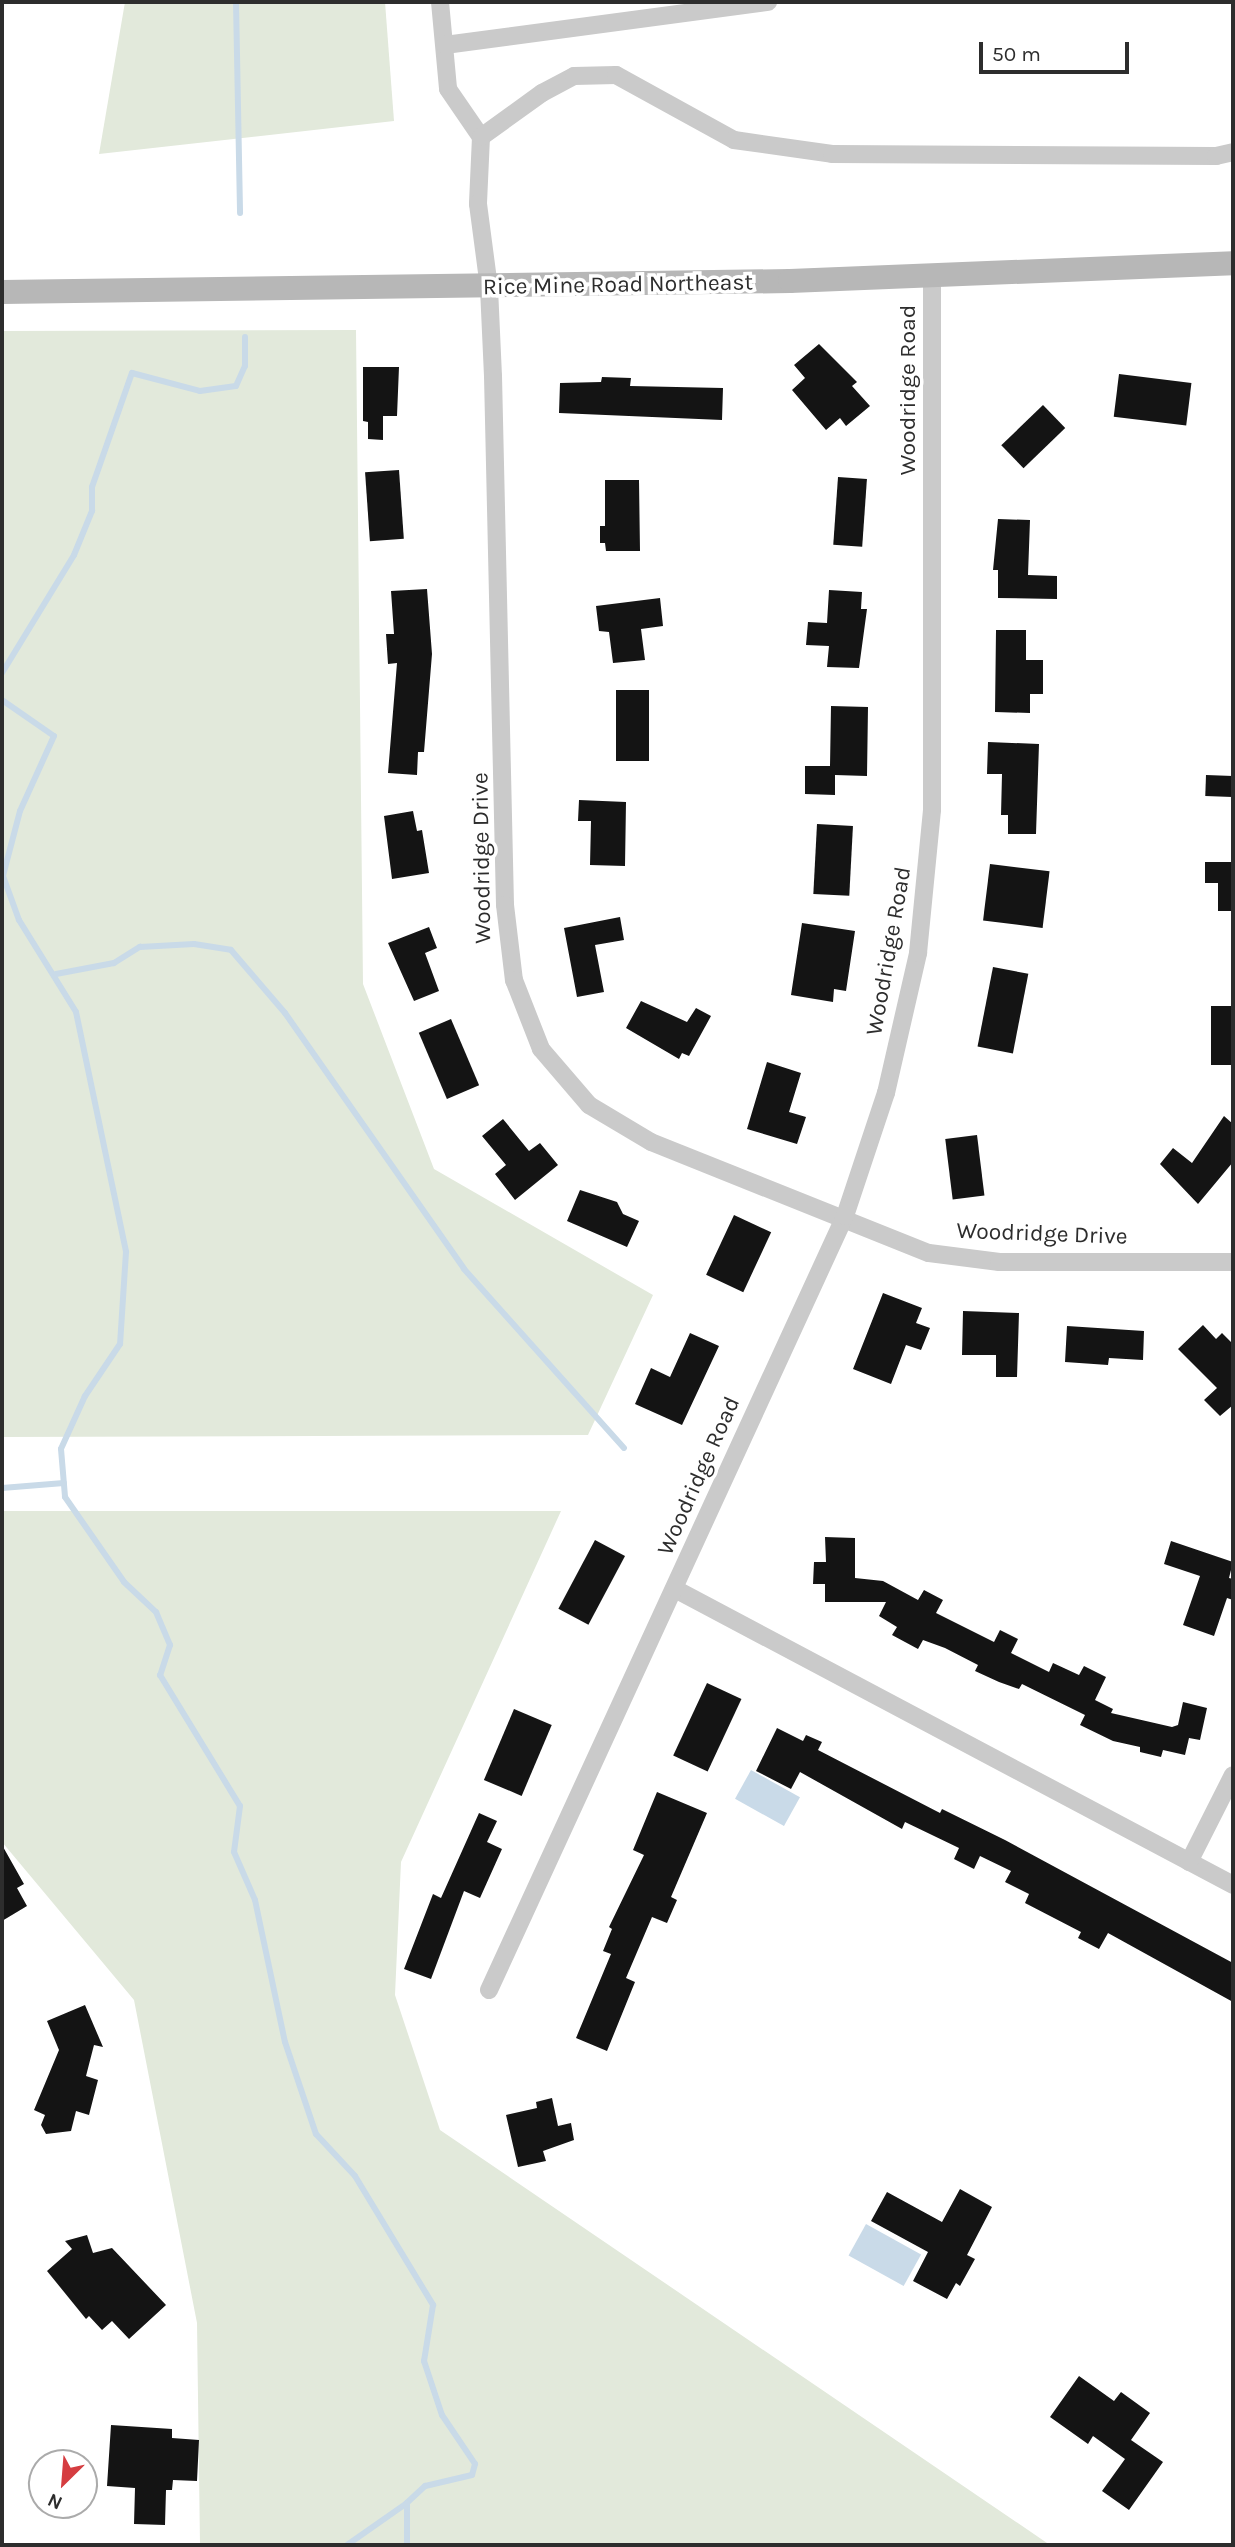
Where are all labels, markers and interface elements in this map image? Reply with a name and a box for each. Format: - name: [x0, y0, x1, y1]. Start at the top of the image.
- scale bar: [983, 28, 1134, 72]
- text: 50 m: [992, 42, 1041, 66]
- street label: Rice Mine Road Northeast: [483, 269, 753, 301]
- street label: Woodridge Road: [894, 305, 922, 475]
- street label: Woodridge Drive: [467, 772, 497, 944]
- street label: Woodridge Road: [861, 865, 917, 1037]
- street label: Woodridge Drive: [956, 1217, 1128, 1251]
- street label: Woodridge Road: [652, 1392, 746, 1560]
- north arrow: [28, 2449, 98, 2519]
- text: N: [44, 2488, 66, 2514]

